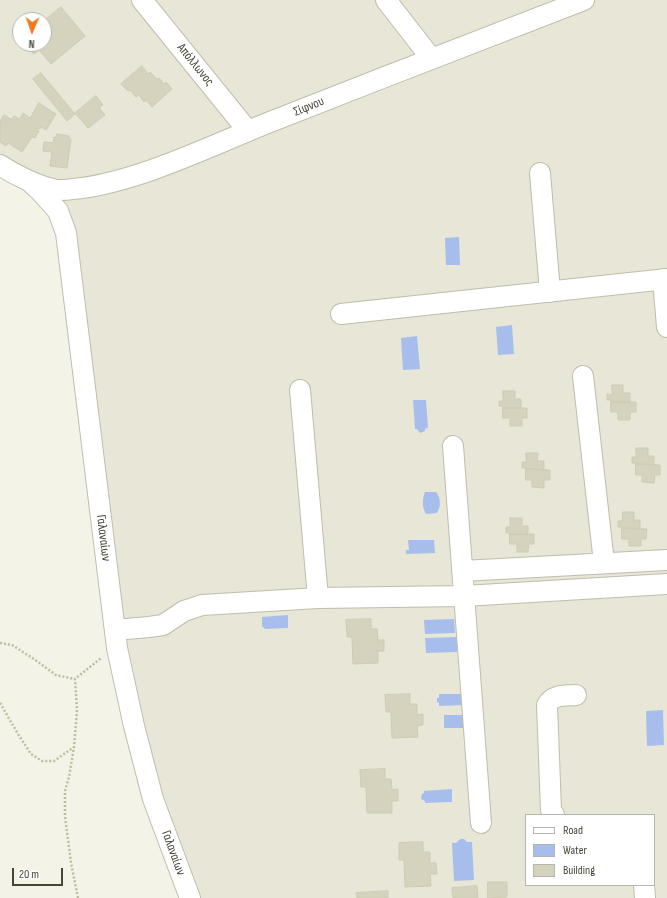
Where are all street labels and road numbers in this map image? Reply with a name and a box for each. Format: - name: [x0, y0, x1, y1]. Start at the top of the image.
- street label: Απόλλωνος: [173, 41, 217, 89]
- street label: Σίφνου: [291, 94, 327, 120]
- street label: Γαλαναίων: [92, 514, 114, 562]
- street label: Γαλαναίων: [158, 828, 188, 878]

